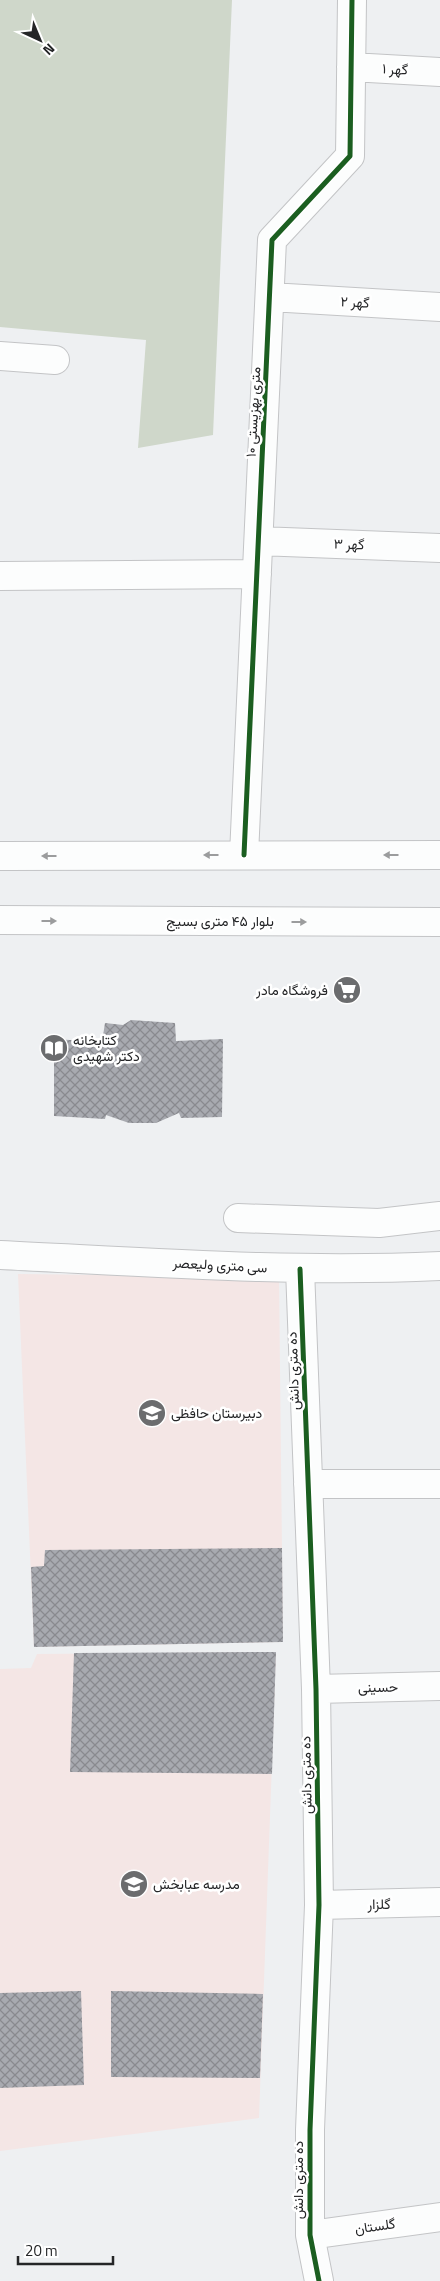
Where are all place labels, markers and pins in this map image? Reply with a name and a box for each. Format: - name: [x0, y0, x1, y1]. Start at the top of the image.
- supermarket icon: فروشگاه مادر: [332, 975, 362, 1005]
- place label: فروشگاه مادر: [255, 979, 328, 1000]
- place label: کتابخانه دکتر شهیدی: [73, 1029, 140, 1066]
- library icon: کتابخانه دکتر شهیدی: [39, 1033, 69, 1063]
- school or university icon: دبیرستان حافظی: [137, 1398, 167, 1428]
- place label: دبیرستان حافظی: [171, 1402, 263, 1423]
- school or university icon: مدرسه عبابخش: [119, 1869, 149, 1899]
- place label: مدرسه عبابخش: [153, 1873, 240, 1894]

